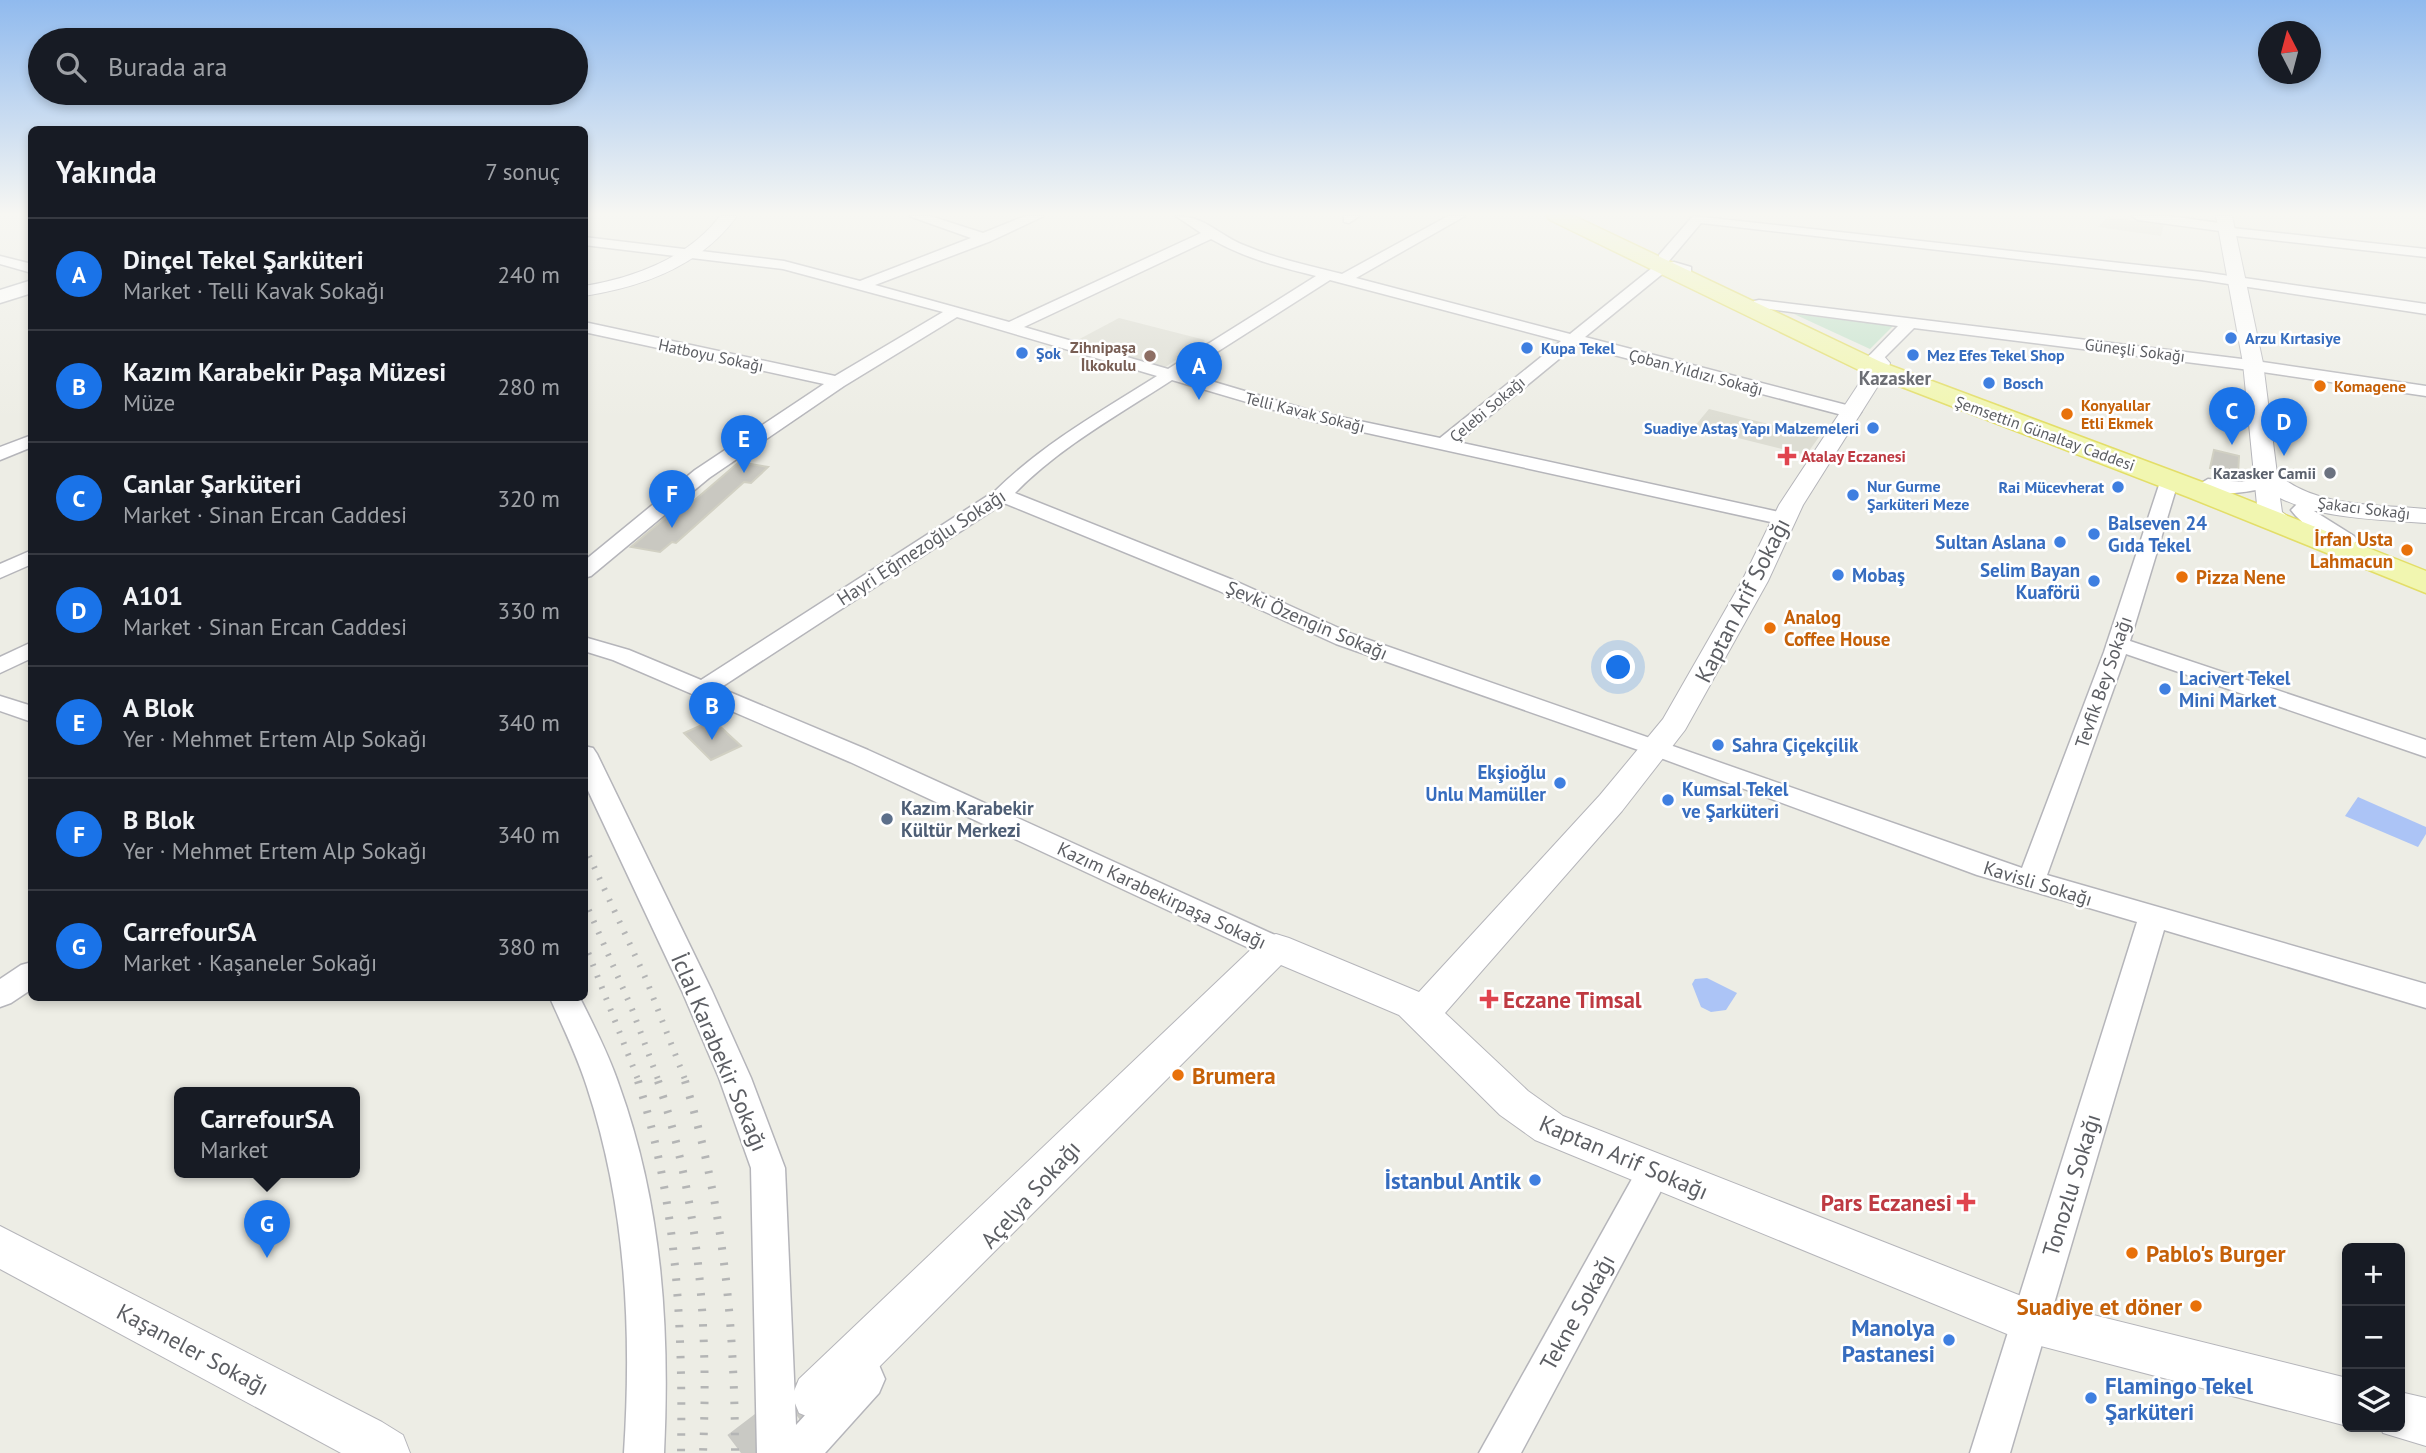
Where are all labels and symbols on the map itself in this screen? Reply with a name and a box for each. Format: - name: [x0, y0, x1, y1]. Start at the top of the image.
- north arrow: [2258, 21, 2321, 84]
- place label: Arzu Kırtasiye: [2245, 328, 2341, 348]
- marker: Arzu Kırtasiye: [2223, 330, 2239, 346]
- street label: Hatboyu Sokağı: [657, 334, 765, 376]
- street label: Güneşli Sokağı: [2084, 334, 2186, 366]
- place label: Zihnipaşa İlkokulu: [1070, 337, 1136, 375]
- place label: Kupa Tekel: [1541, 338, 1615, 358]
- marker: Kupa Tekel: [1519, 340, 1535, 356]
- pin: A: [1176, 342, 1222, 400]
- place label: Şok: [1036, 343, 1061, 363]
- street label: Çoban Yıldızı Sokağı: [1627, 344, 1765, 400]
- marker: Şok: [1014, 345, 1030, 361]
- place label: Mez Efes Tekel Shop: [1927, 345, 2065, 365]
- marker: Mez Efes Tekel Shop: [1905, 347, 1921, 363]
- marker: Zihnipaşa İlkokulu: [1142, 348, 1158, 364]
- district label: Kazasker: [1859, 366, 1932, 390]
- street label: Çelebi Sokağı: [1445, 372, 1529, 446]
- place label: Bosch: [2003, 373, 2043, 393]
- marker: Bosch: [1981, 375, 1997, 391]
- place label: Komagene: [2334, 376, 2406, 396]
- marker: Komagene: [2312, 378, 2328, 394]
- street label: Telli Kavak Sokağı: [1243, 387, 1367, 437]
- pin: C: [2209, 387, 2255, 445]
- street label: Şemsettin Günaltay Caddesi: [1952, 391, 2138, 475]
- place label: Konyalılar Etli Ekmek: [2081, 395, 2153, 433]
- pin: D: [2261, 398, 2307, 456]
- marker: Konyalılar Etli Ekmek: [2059, 406, 2075, 422]
- pin: E: [721, 415, 767, 473]
- place label: Suadiye Astaş Yapı Malzemeleri: [1644, 418, 1859, 438]
- marker: Suadiye Astaş Yapı Malzemeleri: [1865, 420, 1881, 436]
- place label: Atalay Eczanesi: [1801, 446, 1906, 466]
- marker: Atalay Eczanesi: [1779, 448, 1795, 464]
- place label: Kazasker Camii: [2213, 463, 2316, 483]
- marker: Kazasker Camii: [2322, 465, 2338, 481]
- pin: F: [649, 470, 695, 528]
- place label: Nur Gurme Şarküteri Meze: [1867, 476, 1969, 514]
- place label: Rai Mücevherat: [1998, 477, 2104, 497]
- marker: Rai Mücevherat: [2110, 479, 2126, 495]
- street label: Hayri Eğmezoğlu Sokağı: [832, 483, 1010, 611]
- marker: Nur Gurme Şarküteri Meze: [1845, 487, 1861, 503]
- street label: Şakacı Sokağı: [2316, 492, 2412, 524]
- place label: Balseven 24 Gıda Tekel: [2108, 511, 2207, 557]
- street label: Kaptan Arif Sokağı: [1688, 513, 1796, 687]
- marker: Balseven 24 Gıda Tekel: [2086, 526, 2102, 542]
- place label: İrfan Usta Lahmacun: [2310, 527, 2393, 573]
- place label: Sultan Aslana: [1935, 530, 2046, 554]
- marker: Sultan Aslana: [2052, 534, 2068, 550]
- marker: İrfan Usta Lahmacun: [2399, 542, 2415, 558]
- place label: Selim Bayan Kuaförü: [1980, 558, 2080, 604]
- place label: Mobaş: [1852, 563, 1905, 587]
- place label: Pizza Nene: [2196, 565, 2286, 589]
- marker: Mobaş: [1830, 567, 1846, 583]
- marker: Pizza Nene: [2174, 569, 2190, 585]
- marker: Selim Bayan Kuaförü: [2086, 573, 2102, 589]
- street label: Şevki Özengin Sokağı: [1223, 575, 1391, 665]
- place label: Analog Coffee House: [1784, 605, 1891, 651]
- street label: Tevfik Bey Sokağı: [2069, 613, 2137, 751]
- marker: Analog Coffee House: [1762, 620, 1778, 636]
- your location: [1601, 650, 1635, 684]
- place label: Lacivert Tekel Mini Market: [2179, 666, 2291, 712]
- marker: Lacivert Tekel Mini Market: [2157, 681, 2173, 697]
- pin: B: [689, 682, 735, 740]
- place label: Sahra Çiçekçilik: [1732, 733, 1859, 757]
- marker: Sahra Çiçekçilik: [1710, 737, 1726, 753]
- place label: Ekşioğlu Unlu Mamüller: [1425, 760, 1546, 806]
- marker: Ekşioğlu Unlu Mamüller: [1552, 775, 1568, 791]
- place label: Kumsal Tekel ve Şarküteri: [1681, 777, 1789, 823]
- marker: Kumsal Tekel ve Şarküteri: [1660, 792, 1676, 808]
- place label: Kazım Karabekir Kültür Merkezi: [901, 796, 1034, 842]
- marker: Kazım Karabekir Kültür Merkezi: [879, 811, 895, 827]
- street label: Kazım Karabekirpaşa Sokağı: [1054, 836, 1270, 954]
- street label: Kavisli Sokağı: [1981, 855, 2095, 911]
- street label: İclal Karabekir Sokağı: [665, 948, 775, 1156]
- place label: Eczane Timsal: [1503, 985, 1642, 1014]
- marker: Eczane Timsal: [1481, 991, 1497, 1007]
- place label: Brumera: [1192, 1061, 1276, 1090]
- marker: Brumera: [1170, 1067, 1186, 1083]
- street label: Kaptan Arif Sokağı: [1535, 1108, 1713, 1206]
- street label: Tonozlu Sokağı: [2036, 1110, 2106, 1260]
- street label: Açelya Sokağı: [974, 1134, 1086, 1254]
- place label: İstanbul Antik: [1384, 1166, 1522, 1195]
- marker: İstanbul Antik: [1527, 1172, 1543, 1188]
- place label: Pars Eczanesi: [1821, 1188, 1952, 1217]
- marker: Pars Eczanesi: [1958, 1194, 1974, 1210]
- pin: G: [244, 1200, 290, 1258]
- place label: Pablo's Burger: [2146, 1239, 2286, 1268]
- marker: Pablo's Burger: [2124, 1245, 2140, 1261]
- street label: Tekne Sokağı: [1533, 1249, 1621, 1375]
- place label: Suadiye et döner: [2017, 1292, 2183, 1321]
- street label: Kaşaneler Sokağı: [112, 1297, 274, 1401]
- marker: Suadiye et döner: [2188, 1298, 2204, 1314]
- place label: Manolya Pastanesi: [1842, 1313, 1935, 1368]
- marker: Manolya Pastanesi: [1941, 1332, 1957, 1348]
- place label: Flamingo Tekel Şarküteri: [2105, 1371, 2253, 1426]
- marker: Flamingo Tekel Şarküteri: [2083, 1390, 2099, 1406]

